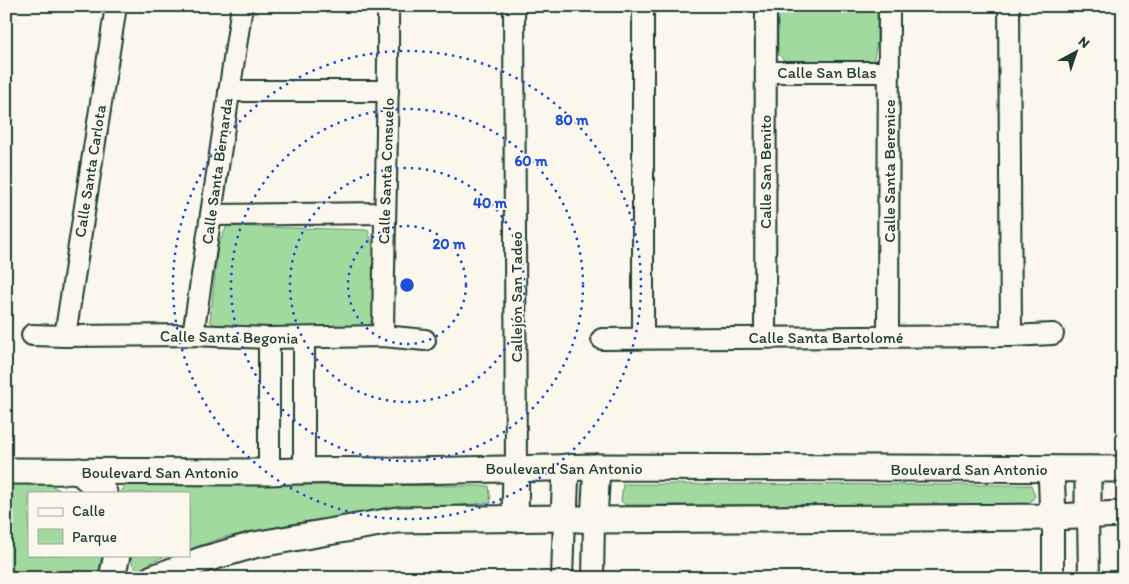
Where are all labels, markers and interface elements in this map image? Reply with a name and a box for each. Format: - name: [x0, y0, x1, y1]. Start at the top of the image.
- north arrow: [1052, 28, 1102, 78]
- text: N: [1075, 33, 1093, 52]
- street label: Calle San Blas: [777, 63, 877, 82]
- street label: Calle Santa Bernarda: [197, 96, 237, 246]
- street label: Calle Santa Consuelo: [374, 97, 398, 245]
- street label: Calle Santa Berenice: [880, 99, 899, 243]
- street label: Calle Santa Carlota: [70, 102, 110, 239]
- text: 80 m: [555, 111, 589, 129]
- street label: Calle San Benito: [756, 115, 775, 229]
- text: 60 m: [514, 152, 548, 170]
- text: 40 m: [473, 194, 508, 212]
- street label: Callejón San Tadeo: [507, 231, 526, 363]
- text: 20 m: [432, 235, 466, 253]
- centre of rings: [398, 276, 416, 294]
- street label: Calle Santa Begonia: [160, 326, 299, 348]
- street label: Calle Santa Bartolomé: [749, 328, 903, 347]
- street label: Boulevard San Antonio: [485, 459, 643, 478]
- street label: Boulevard San Antonio: [890, 460, 1048, 479]
- street label: Boulevard San Antonio: [81, 463, 239, 482]
- legend: [28, 492, 190, 556]
- text: Calle: [72, 502, 105, 520]
- text: Parque: [72, 528, 117, 546]

